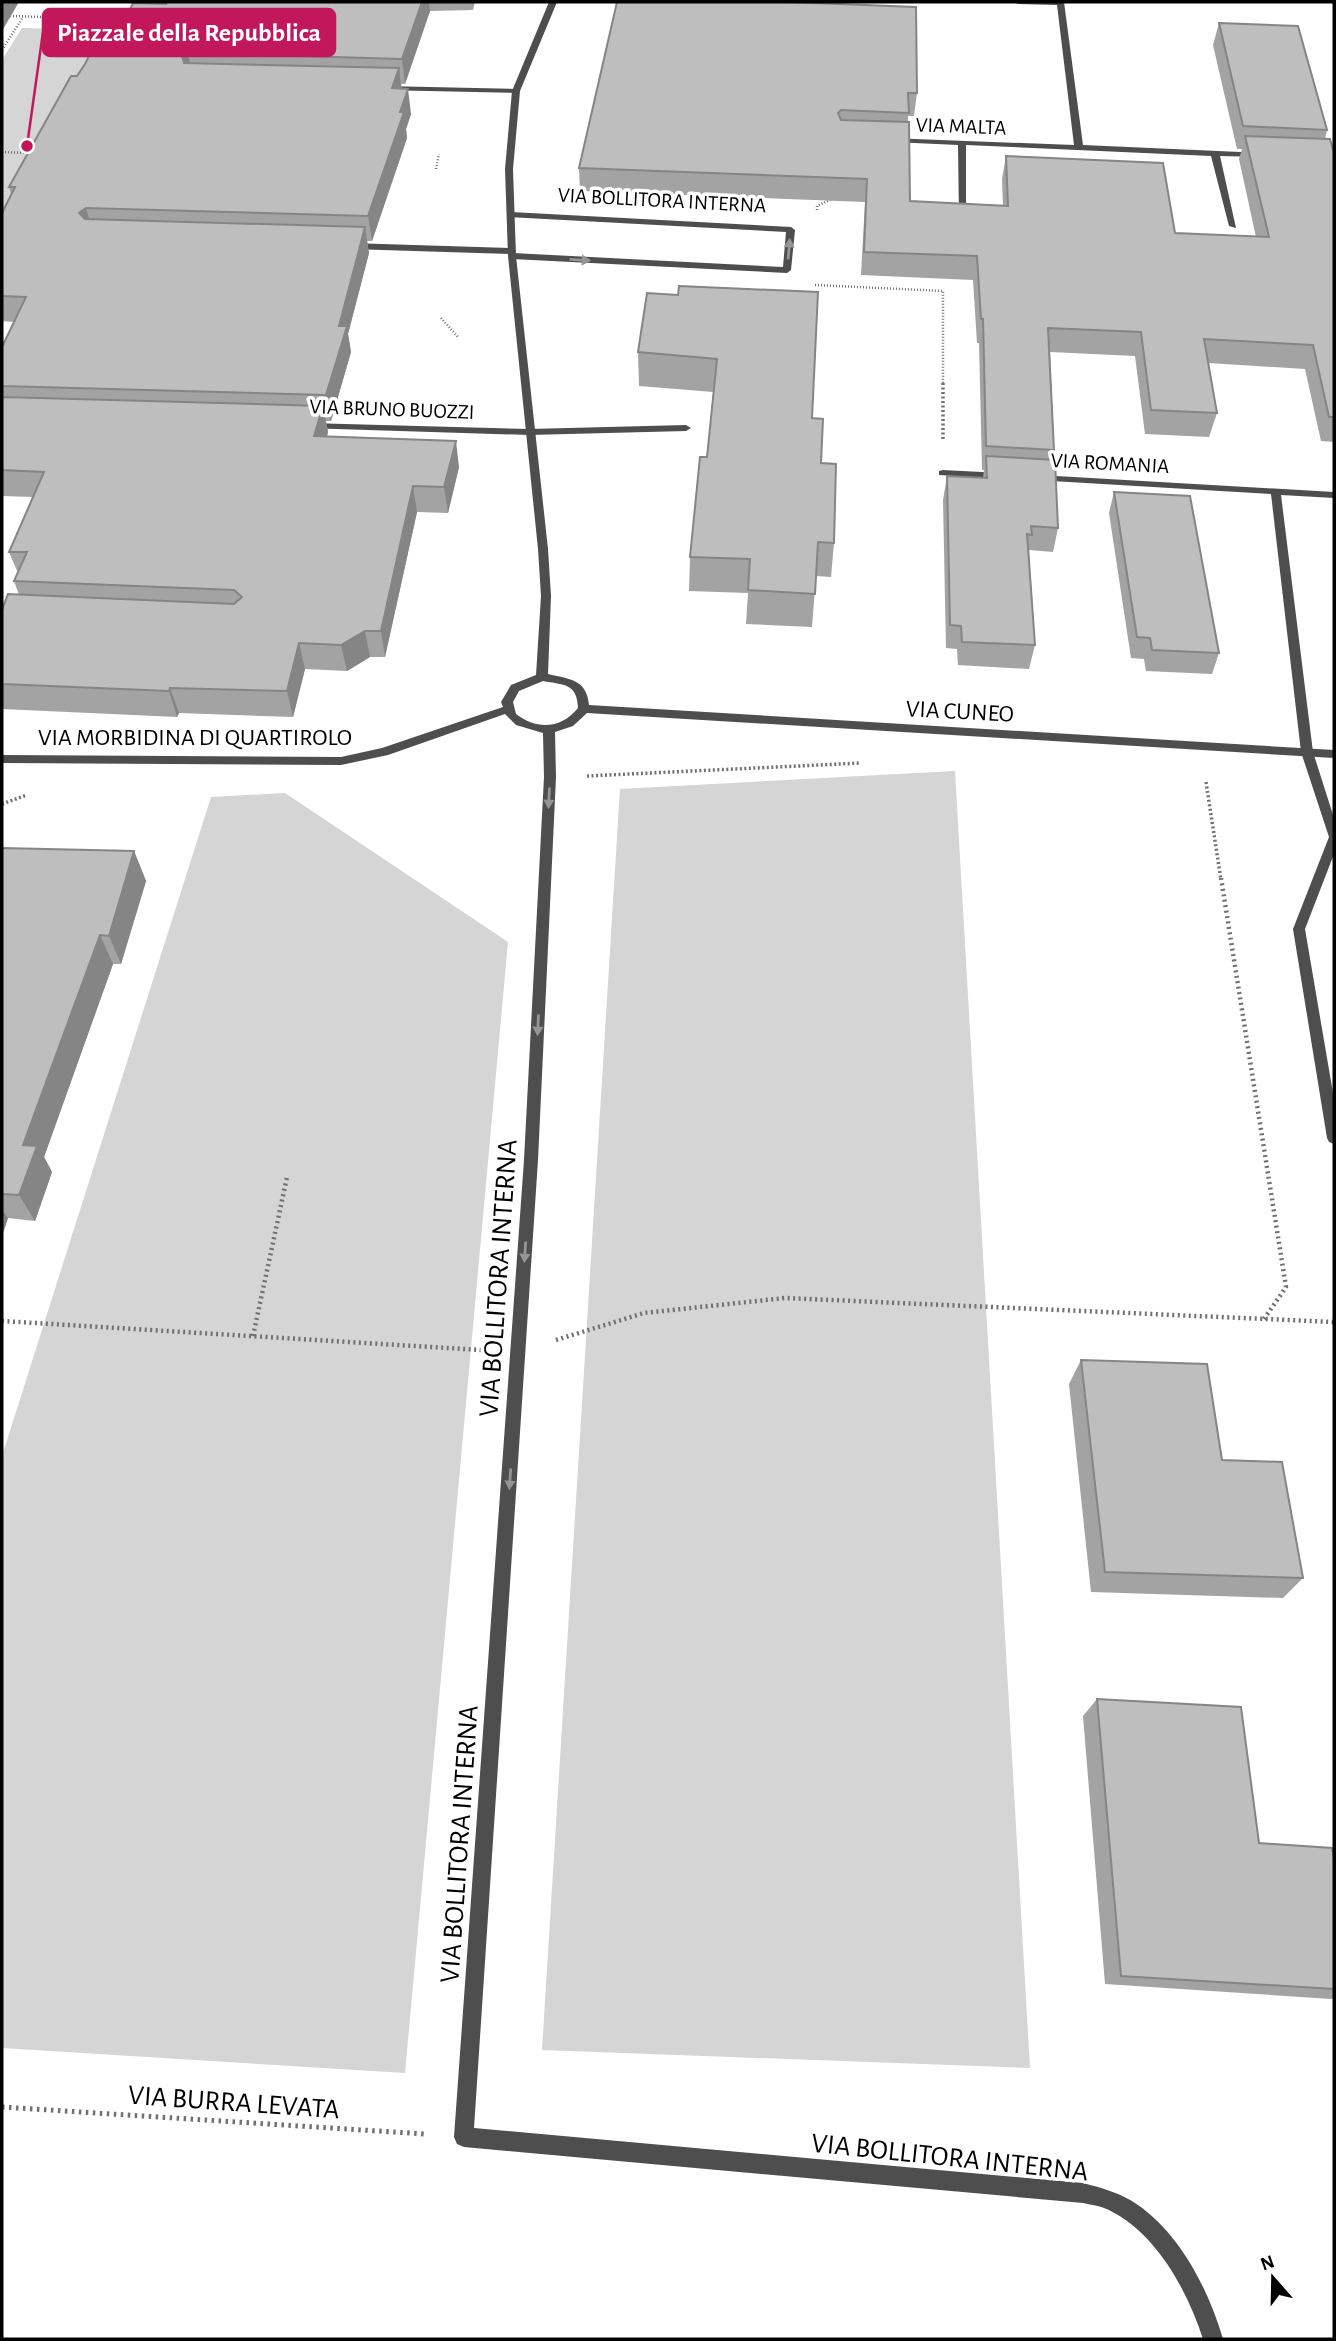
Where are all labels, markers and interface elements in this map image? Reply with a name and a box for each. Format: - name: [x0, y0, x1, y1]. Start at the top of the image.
- callout: Piazzale della Repubblica: [43, 9, 335, 56]
- text: Piazzale della Repubblica: [57, 20, 321, 46]
- street label: VIA MALTA: [915, 114, 1007, 139]
- street label: VIA BOLLITORA INTERNA: [557, 185, 767, 216]
- one-way arrow: [784, 238, 795, 260]
- one-way arrow: [570, 254, 592, 265]
- street label: VIA BRUNO BUOZZI: [309, 396, 475, 423]
- street label: VIA ROMANIA: [1050, 450, 1170, 477]
- street label: VIA CUNEO: [905, 697, 1015, 727]
- street label: VIA MORBIDINA DI QUARTIROLO: [38, 726, 352, 750]
- one-way arrow: [544, 787, 555, 809]
- one-way arrow: [532, 1014, 543, 1036]
- street label: VIA BOLLITORA INTERNA: [475, 1138, 523, 1418]
- one-way arrow: [519, 1241, 530, 1263]
- one-way arrow: [504, 1468, 515, 1490]
- street label: VIA BOLLITORA INTERNA: [436, 1704, 484, 1984]
- street label: VIA BURRA LEVATA: [127, 2082, 341, 2124]
- street label: VIA BOLLITORA INTERNA: [810, 2130, 1090, 2186]
- north arrow: [1238, 2243, 1308, 2313]
- text: N: [1258, 2252, 1277, 2275]

